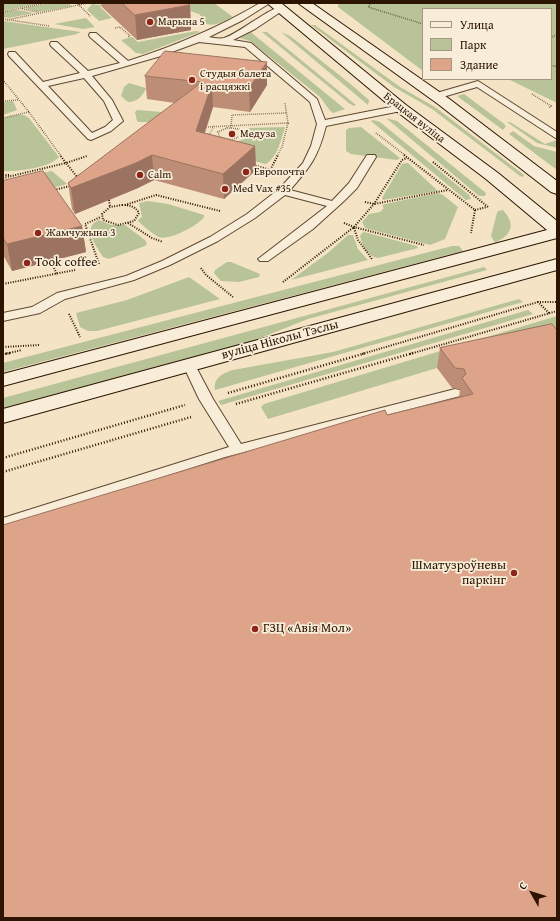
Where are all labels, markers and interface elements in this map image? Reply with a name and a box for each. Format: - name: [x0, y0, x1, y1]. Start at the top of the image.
- legend: [422, 8, 552, 80]
- place label: Марына 5: [158, 15, 205, 29]
- text: Улица: [460, 16, 494, 33]
- marker: Марына 5: [145, 17, 155, 27]
- text: Парк: [460, 36, 486, 53]
- text: Здание: [460, 56, 498, 73]
- place label: Студыя балета і расцяжкі: [200, 67, 271, 93]
- marker: Студыя балета і расцяжкі: [187, 75, 197, 85]
- street label: Брацкая вуліца: [381, 90, 447, 146]
- place label: Медуза: [240, 127, 275, 141]
- marker: Медуза: [227, 129, 237, 139]
- place label: Европочта: [254, 165, 305, 179]
- marker: Европочта: [241, 167, 251, 177]
- place label: Calm: [148, 168, 171, 182]
- marker: Calm: [135, 170, 145, 180]
- place label: Med Vax #35: [233, 182, 291, 196]
- marker: Med Vax #35: [220, 184, 230, 194]
- place label: Жамчужына 3: [46, 226, 115, 240]
- marker: Жамчужына 3: [33, 228, 43, 238]
- place label: Took coffee: [35, 255, 97, 271]
- marker: Took coffee: [22, 258, 32, 268]
- street label: вуліца Ніколы Тэслы: [220, 317, 340, 363]
- place label: Шматузроўневы паркінг: [412, 558, 506, 589]
- marker: Шматузроўневы паркінг: [509, 568, 519, 578]
- place label: ГЗЦ «Авія Мол»: [263, 621, 351, 637]
- marker: ГЗЦ «Авія Мол»: [250, 624, 260, 634]
- north arrow: [512, 873, 552, 913]
- text: С: [514, 878, 531, 893]

